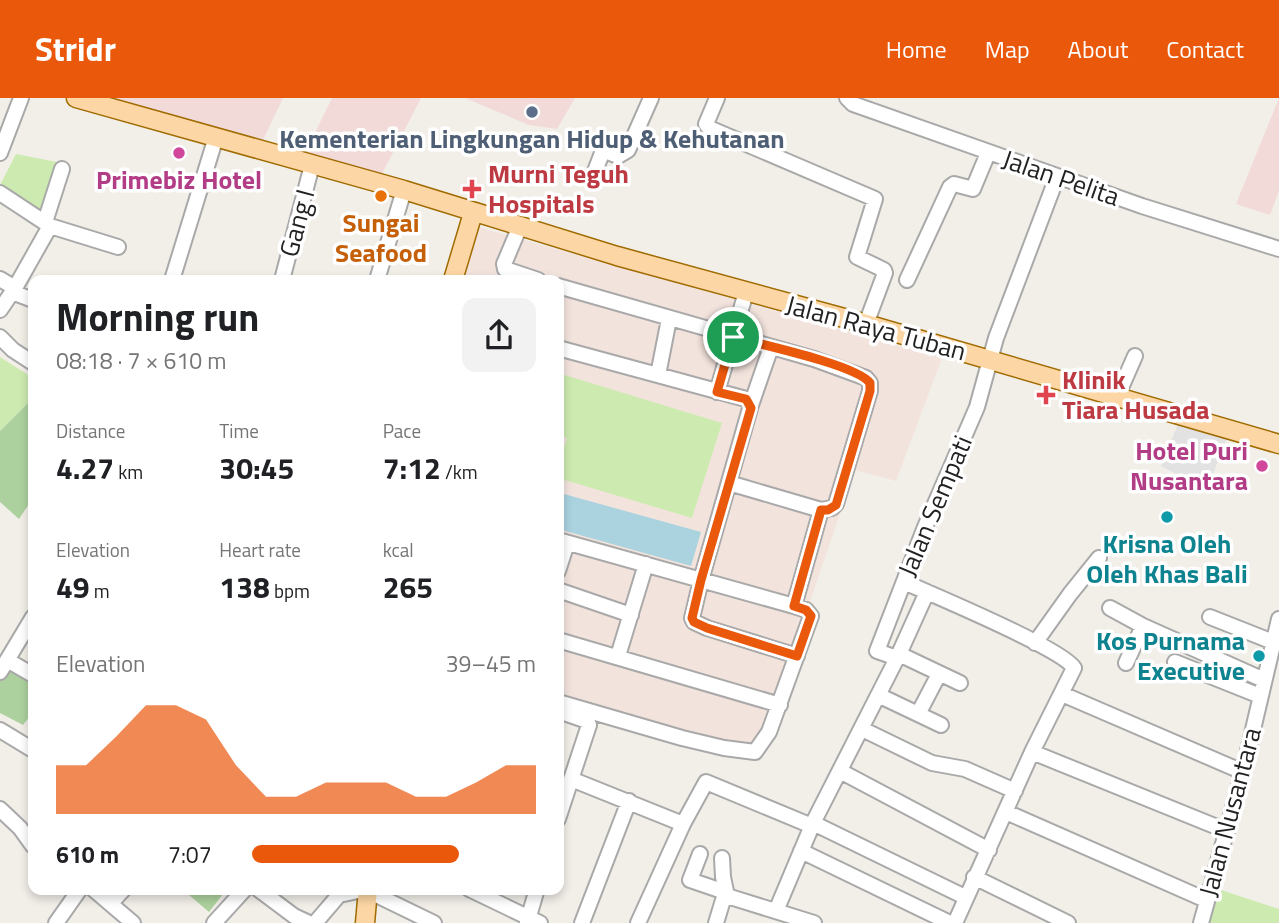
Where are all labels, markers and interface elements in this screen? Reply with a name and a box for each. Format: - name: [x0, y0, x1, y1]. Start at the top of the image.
- text: Stridr: [35, 24, 116, 74]
- text: Home: [886, 31, 947, 67]
- text: Map: [985, 31, 1030, 67]
- text: About: [1068, 31, 1128, 67]
- text: Contact: [1166, 31, 1244, 67]
- marker: Kementerian Lingkungan Hidup & Kehutanan: [524, 104, 540, 120]
- place label: Kementerian Lingkungan Hidup & Kehutanan: [279, 119, 785, 158]
- street label: Jalan Pelita: [997, 139, 1125, 216]
- marker: Primebiz Hotel: [171, 145, 187, 161]
- place label: Murni Teguh Hospitals: [488, 154, 629, 223]
- place label: Primebiz Hotel: [96, 160, 262, 199]
- marker: Murni Teguh Hospitals: [462, 179, 482, 199]
- street label: Gang I: [269, 185, 324, 261]
- marker: Sungai Seafood: [373, 188, 389, 204]
- place label: Sungai Seafood: [335, 203, 427, 272]
- street label: Jalan Raya Tuban: [782, 285, 971, 370]
- text: Morning run: [56, 288, 259, 346]
- button: share: [462, 298, 536, 372]
- pin: [703, 307, 763, 367]
- icon: arrive: [714, 318, 752, 356]
- text: 08:18 · 7 × 610 m: [56, 343, 226, 378]
- place label: Klinik Tiara Husada: [1062, 360, 1209, 429]
- marker: Klinik Tiara Husada: [1036, 385, 1056, 405]
- text: Distance: [56, 416, 125, 445]
- text: Time: [219, 416, 259, 445]
- text: Pace: [383, 416, 421, 445]
- street label: Jalan Sempati: [887, 429, 982, 582]
- place label: Hotel Puri Nusantara: [1130, 431, 1248, 500]
- text: 4.27: [56, 445, 114, 491]
- text: 30:45: [219, 445, 294, 491]
- text: 7:12: [383, 445, 441, 491]
- text: km: [114, 457, 143, 486]
- text: /km: [441, 457, 478, 486]
- marker: Hotel Puri Nusantara: [1254, 458, 1270, 474]
- marker: Krisna Oleh Oleh Khas Bali: [1159, 509, 1175, 525]
- place label: Krisna Oleh Oleh Khas Bali: [1086, 524, 1248, 593]
- text: Elevation: [56, 535, 130, 564]
- text: Heart rate: [219, 535, 301, 564]
- text: kcal: [383, 535, 414, 564]
- text: 49: [56, 564, 90, 610]
- text: 138: [219, 564, 270, 610]
- text: 265: [383, 564, 433, 610]
- text: m: [90, 576, 110, 605]
- text: bpm: [270, 576, 310, 605]
- place label: Kos Purnama Executive: [1096, 621, 1245, 690]
- text: Elevation: [56, 646, 145, 681]
- text: 39–45 m: [446, 646, 536, 681]
- marker: Kos Purnama Executive: [1251, 648, 1267, 664]
- street label: Jalan Nusantara: [1188, 723, 1271, 901]
- text: 610 m: [56, 837, 119, 872]
- text: 7:07: [168, 837, 212, 872]

